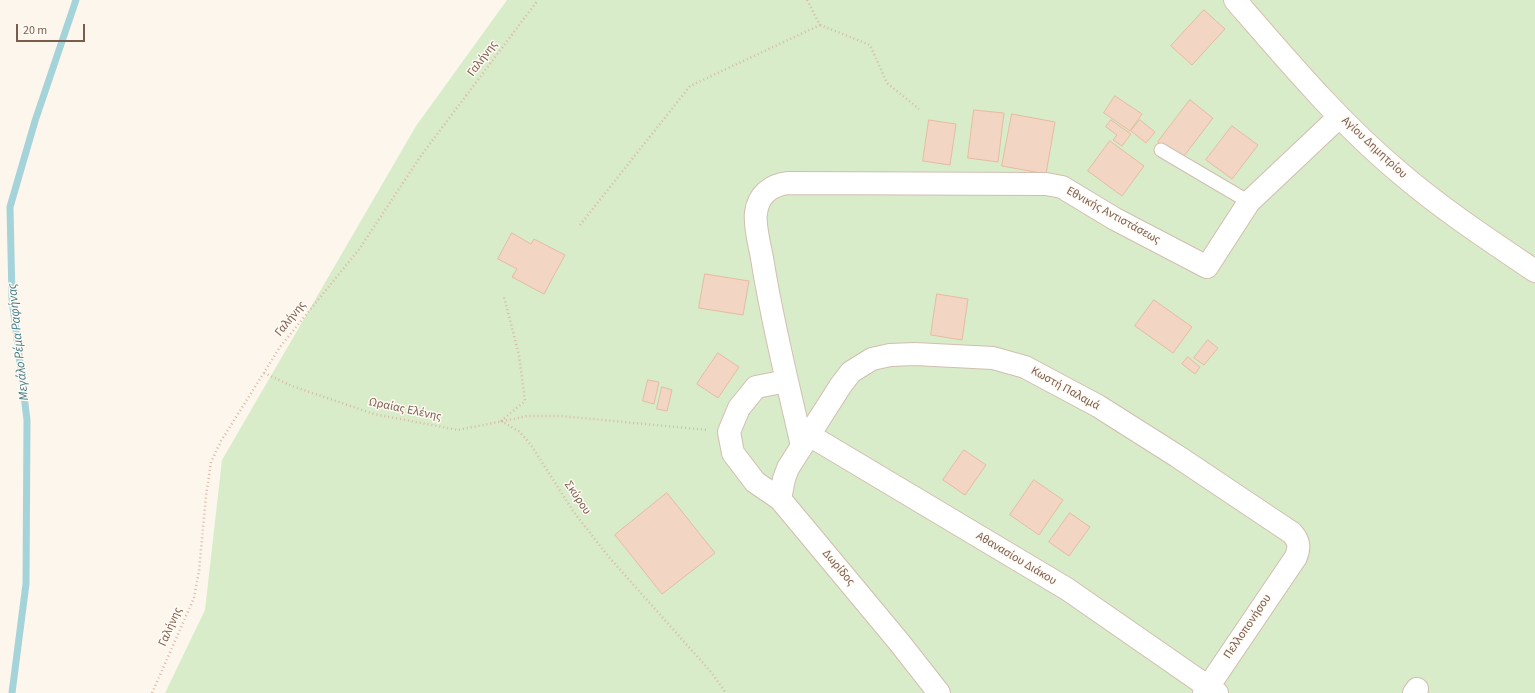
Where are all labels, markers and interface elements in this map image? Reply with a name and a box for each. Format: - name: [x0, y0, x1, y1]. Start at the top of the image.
- scale bar: [18, 16, 87, 42]
- text: 20 m: [23, 22, 47, 39]
- street label: Γαλήνης: [465, 38, 501, 80]
- street label: Αγίου Δημητρίου: [1338, 114, 1410, 182]
- street label: Εθνικής Αντιστάσεως: [1063, 184, 1163, 248]
- water label: Μεγάλο Ρέμα Ραφήνας: [5, 283, 33, 401]
- street label: Γαλήνης: [272, 298, 310, 340]
- street label: Κωστή Παλαμά: [1028, 364, 1102, 414]
- street label: Ωραίας Ελένης: [367, 395, 443, 425]
- street label: Σκύρου: [561, 478, 593, 518]
- street label: Αθανασίου Διάκου: [973, 529, 1059, 589]
- street label: Δωρίδος: [819, 547, 857, 589]
- street label: Πελλοπονήσου: [1221, 592, 1275, 662]
- street label: Γαλήνης: [156, 605, 186, 649]

